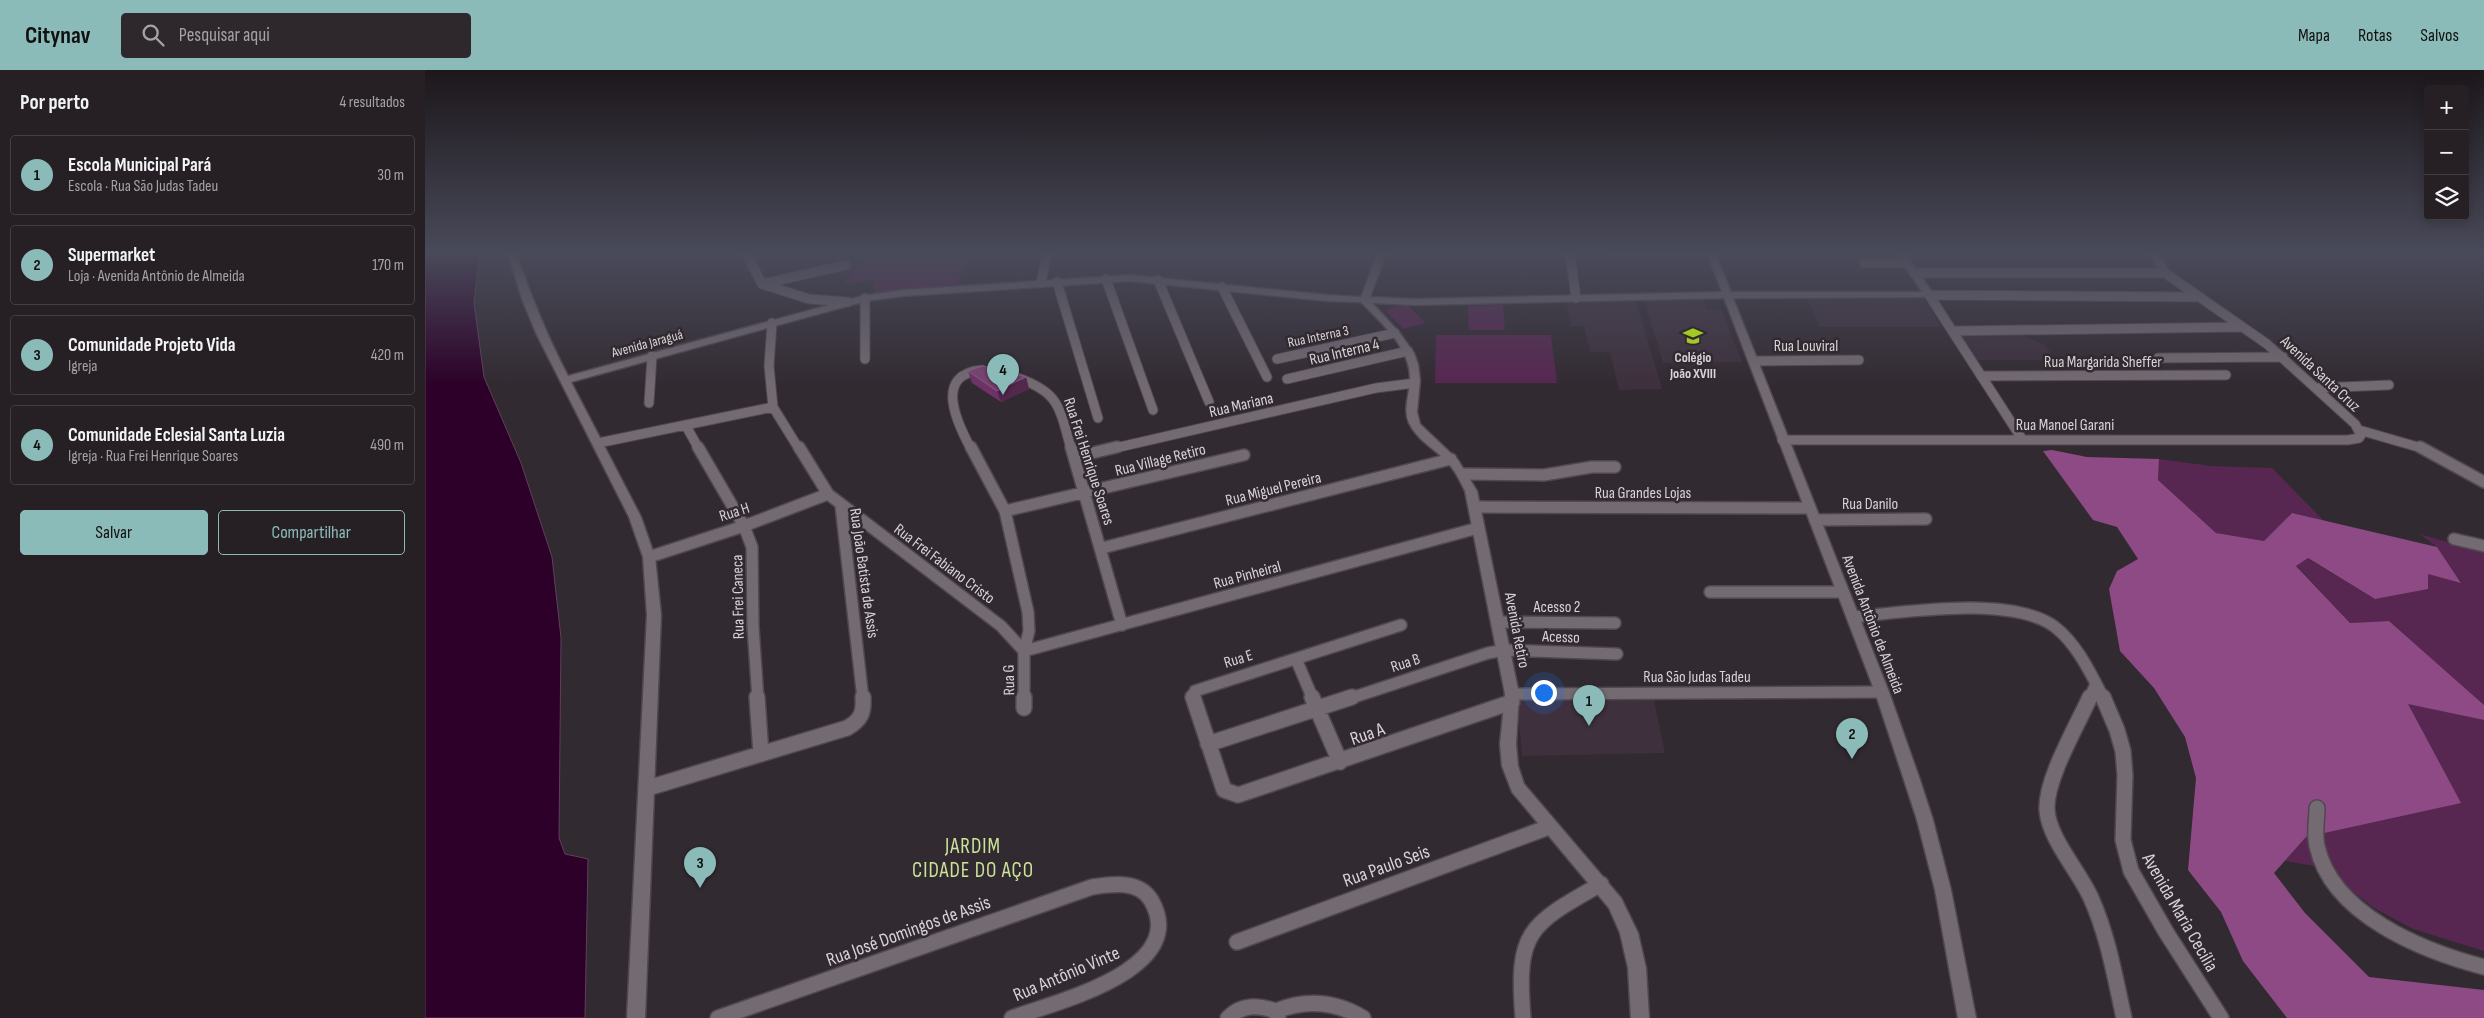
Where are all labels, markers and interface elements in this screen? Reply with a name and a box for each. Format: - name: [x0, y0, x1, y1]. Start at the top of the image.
- search box: [121, 13, 471, 58]
- text: Citynav: [25, 21, 91, 50]
- icon: search: [139, 21, 167, 49]
- text: Pesquisar aqui: [179, 24, 270, 47]
- text: Mapa: [2298, 25, 2330, 46]
- text: Rotas: [2358, 25, 2392, 46]
- text: Salvos: [2420, 25, 2459, 46]
- map controls: [2424, 85, 2469, 220]
- button: +: [2424, 85, 2469, 130]
- text: Por perto: [20, 90, 89, 115]
- text: 4 resultados: [340, 93, 405, 112]
- button: −: [2424, 130, 2469, 175]
- text: Escola Municipal Pará: [68, 154, 211, 177]
- text: 1: [34, 166, 40, 185]
- text: 30 m: [377, 166, 404, 185]
- button: layers: [2424, 175, 2469, 220]
- text: Escola · Rua São Judas Tadeu: [68, 177, 218, 196]
- text: Supermarket: [68, 244, 155, 267]
- text: 2: [33, 256, 41, 275]
- text: 170 m: [372, 256, 404, 275]
- text: Loja · Avenida Antônio de Almeida: [68, 267, 245, 286]
- street label: Rua Interna 3: [1286, 322, 1350, 351]
- school or university icon: Colégio João XVIII: [1682, 325, 1704, 347]
- street label: Avenida Jaraguá: [609, 326, 685, 361]
- street label: Avenida Santa Cruz: [2275, 331, 2364, 416]
- text: Comunidade Projeto Vida: [68, 334, 236, 357]
- street label: Rua Interna 4: [1308, 335, 1381, 370]
- street label: Rua Louviral: [1774, 337, 1838, 356]
- text: 3: [33, 346, 41, 365]
- text: 420 m: [371, 346, 404, 365]
- place label: Colégio João XVIII: [1669, 349, 1716, 382]
- street label: Rua Margarida Sheffer: [2044, 353, 2162, 372]
- pin: 4: [987, 354, 1019, 395]
- text: Igreja: [68, 357, 97, 376]
- street label: Rua Mariana: [1207, 389, 1275, 422]
- street label: Rua Frei Henrique Soares: [1059, 395, 1118, 528]
- street label: Rua Manoel Garani: [2016, 416, 2114, 435]
- text: Comunidade Eclesial Santa Luzia: [68, 424, 285, 447]
- text: 4: [33, 436, 41, 455]
- text: 490 m: [370, 436, 404, 455]
- street label: Rua Village Retiro: [1113, 440, 1208, 481]
- text: Igreja · Rua Frei Henrique Soares: [68, 447, 238, 466]
- street label: Rua Miguel Pereira: [1224, 468, 1323, 510]
- street label: Rua Grandes Lojas: [1595, 484, 1692, 503]
- street label: Rua Danilo: [1842, 495, 1898, 514]
- street label: Rua H: [717, 499, 752, 526]
- street label: Rua João Batista de Assis: [845, 507, 882, 640]
- button: Salvar: [20, 510, 208, 555]
- button: Compartilhar: [218, 510, 405, 555]
- street label: Rua Frei Fabiano Cristo: [890, 520, 998, 608]
- street label: Avenida Antônio de Almeida: [1837, 552, 1908, 697]
- street label: Rua Frei Caneca: [728, 555, 749, 639]
- street label: Rua Pinheiral: [1212, 557, 1283, 594]
- street label: Avenida Retiro: [1500, 590, 1533, 670]
- street label: Acesso 2: [1533, 598, 1580, 617]
- street label: Acesso: [1541, 627, 1580, 648]
- street label: Rua E: [1222, 646, 1255, 673]
- street label: Rua B: [1388, 650, 1423, 677]
- street label: Rua G: [1000, 664, 1019, 696]
- street label: Rua São Judas Tadeu: [1643, 668, 1751, 687]
- your location: [1531, 680, 1557, 706]
- pin: 1: [1573, 685, 1605, 726]
- street label: Rua A: [1347, 718, 1389, 751]
- pin: 2: [1836, 718, 1868, 759]
- district label: JARDIM CIDADE DO AÇO: [912, 834, 1034, 883]
- street label: Rua Paulo Seis: [1340, 840, 1433, 893]
- pin: 3: [684, 847, 716, 888]
- street label: Avenida Maria Cecília: [2136, 848, 2223, 976]
- street label: Rua José Domingos de Assis: [823, 891, 994, 972]
- street label: Rua Antônio Vinte: [1010, 942, 1123, 1007]

